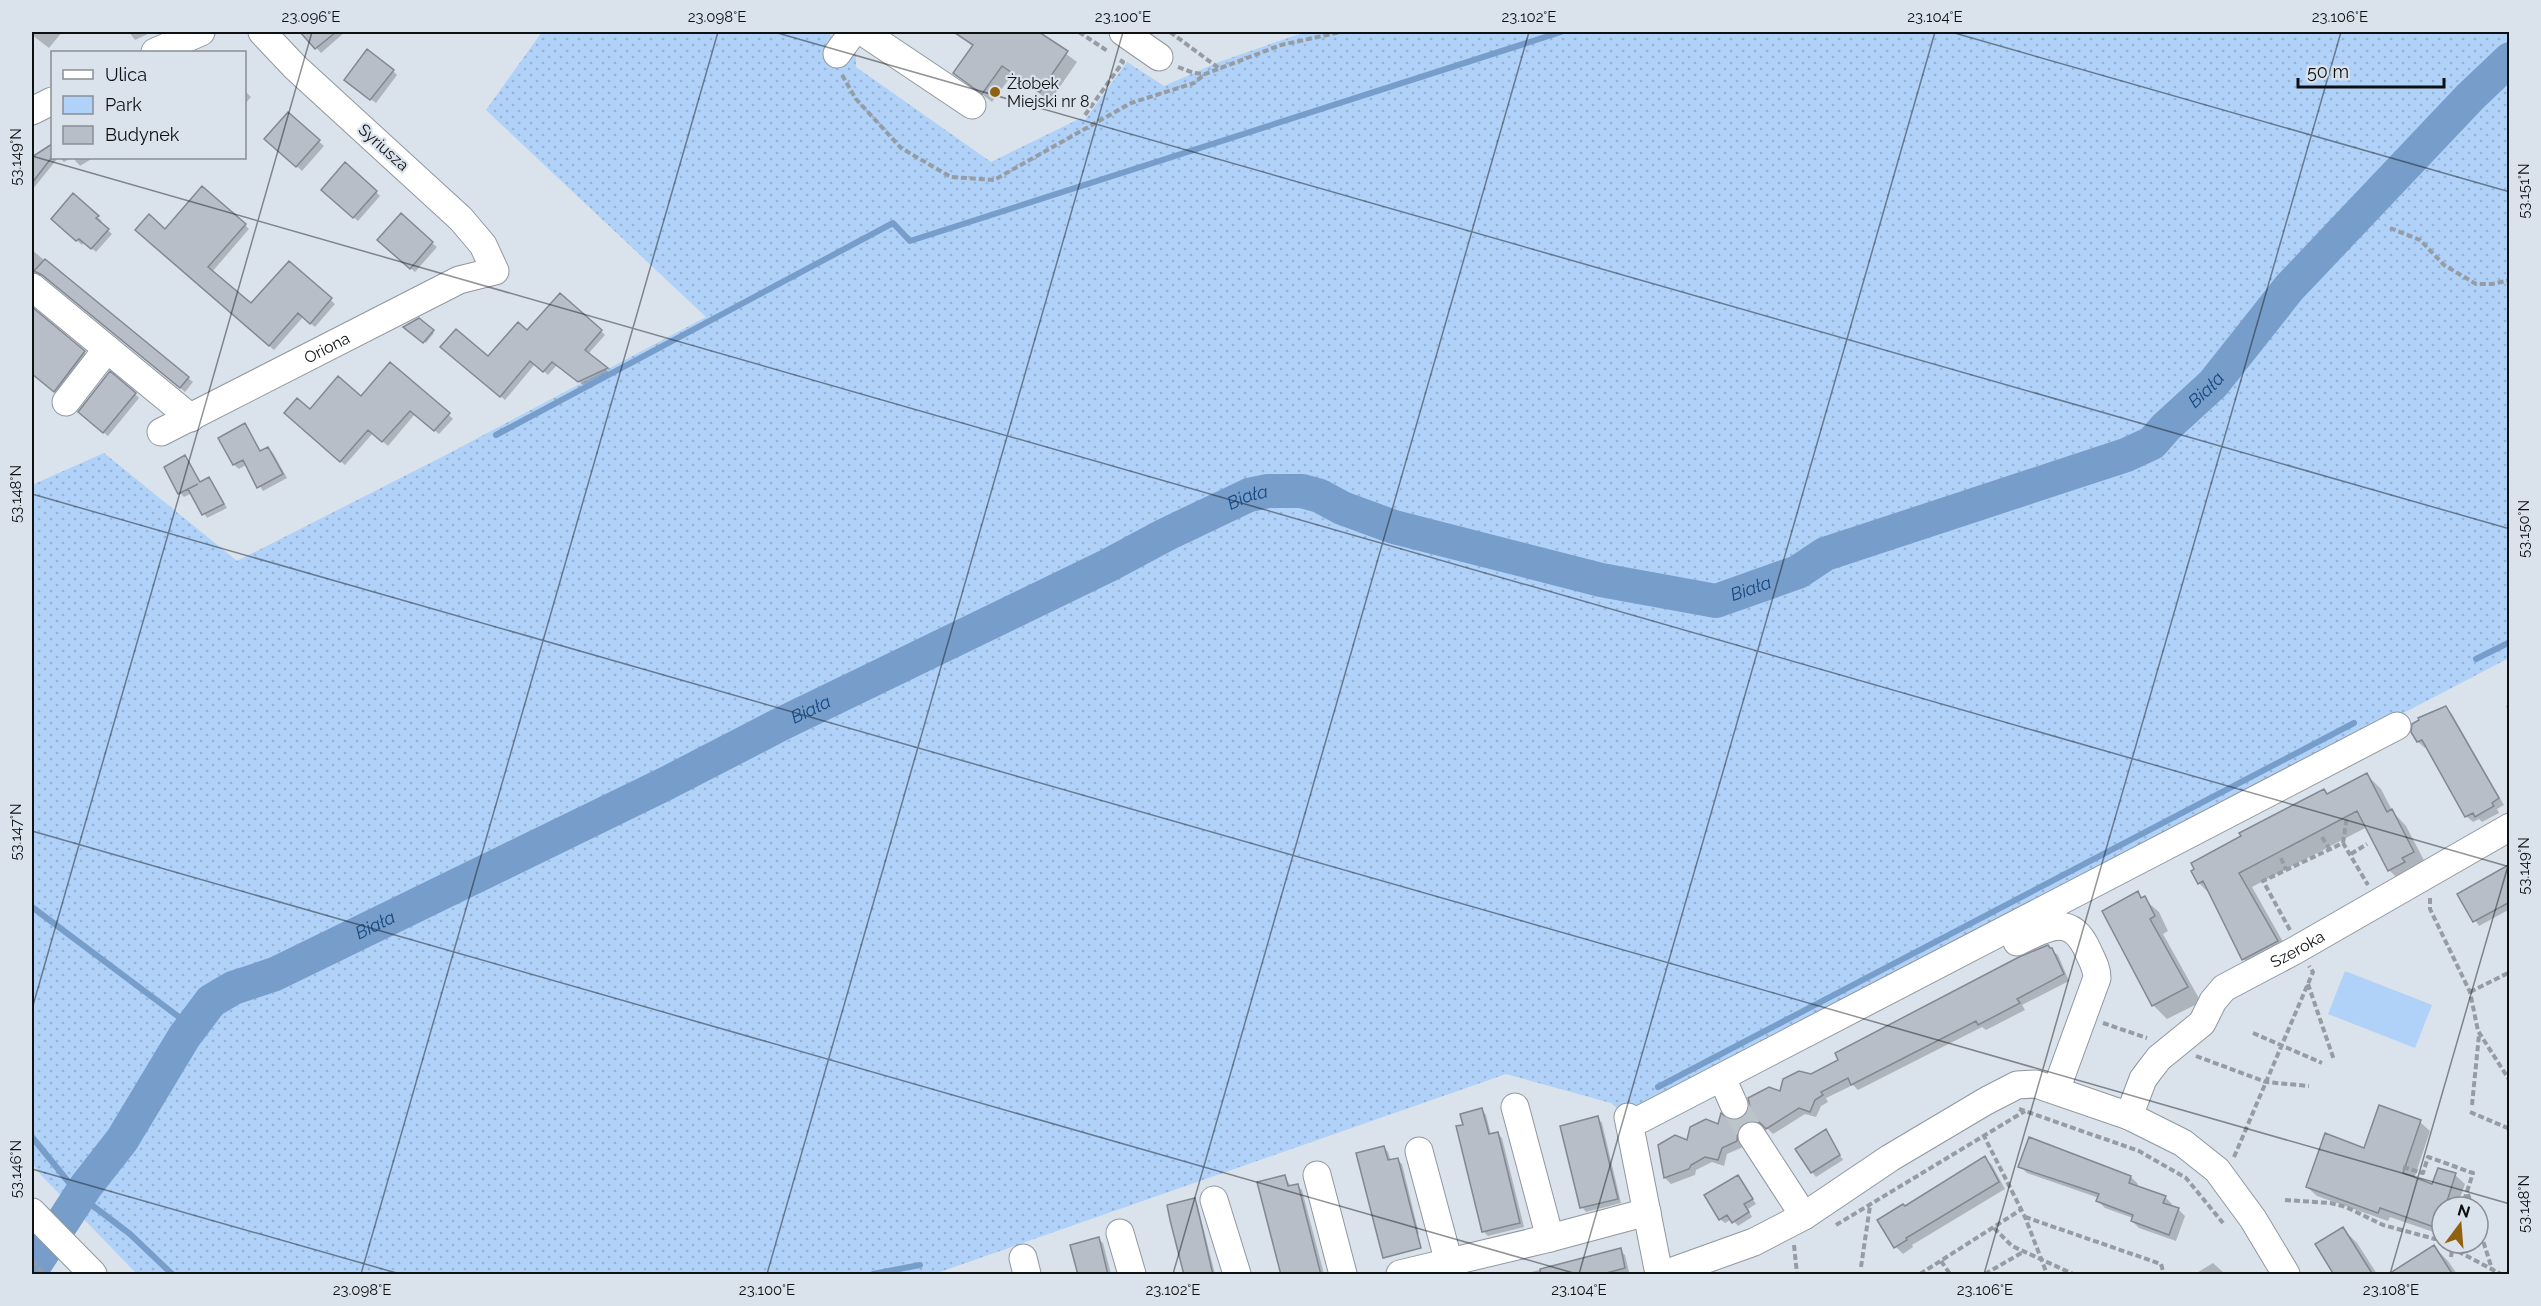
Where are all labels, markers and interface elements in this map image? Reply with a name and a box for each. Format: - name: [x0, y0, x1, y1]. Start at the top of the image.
- text: 23.096°E: [282, 8, 340, 26]
- text: 23.098°E: [688, 8, 746, 26]
- text: 23.100°E: [1095, 8, 1151, 26]
- text: 23.102°E: [1501, 8, 1557, 26]
- text: 23.104°E: [1907, 8, 1963, 26]
- text: 23.106°E: [2312, 8, 2368, 26]
- legend: [51, 51, 246, 159]
- scale bar: [2298, 51, 2444, 89]
- text: 50 m: [2307, 61, 2349, 82]
- text: Ulica: [105, 64, 147, 85]
- place label: Żłobek Miejski nr 8: [1007, 73, 1089, 111]
- marker: Żłobek Miejski nr 8: [988, 85, 1002, 99]
- text: Park: [105, 94, 142, 115]
- street label: Syriusza: [355, 120, 413, 175]
- text: Budynek: [105, 124, 180, 145]
- text: 53.149°N: [7, 128, 25, 186]
- text: 53.151°N: [2515, 163, 2533, 219]
- street label: Oriona: [301, 328, 353, 367]
- water label: Biała: [2183, 368, 2228, 412]
- text: 53.148°N: [7, 465, 25, 523]
- water label: Biała: [1224, 480, 1270, 514]
- text: 53.150°N: [2515, 500, 2533, 558]
- water label: Biała: [1727, 571, 1774, 605]
- water label: Biała: [787, 690, 834, 728]
- text: 53.147°N: [7, 803, 25, 861]
- text: 53.149°N: [2515, 837, 2533, 895]
- water label: Biała: [352, 906, 399, 943]
- street label: Szeroka: [2267, 927, 2328, 972]
- text: 53.146°N: [7, 1140, 25, 1198]
- text: 53.148°N: [2515, 1175, 2533, 1233]
- north arrow: [2430, 1195, 2490, 1255]
- text: N: [2456, 1200, 2472, 1222]
- text: 23.098°E: [333, 1281, 391, 1299]
- text: 23.100°E: [739, 1281, 795, 1299]
- text: 23.102°E: [1145, 1281, 1201, 1299]
- text: 23.104°E: [1551, 1281, 1607, 1299]
- text: 23.106°E: [1957, 1281, 2013, 1299]
- text: 23.108°E: [2363, 1281, 2419, 1299]

